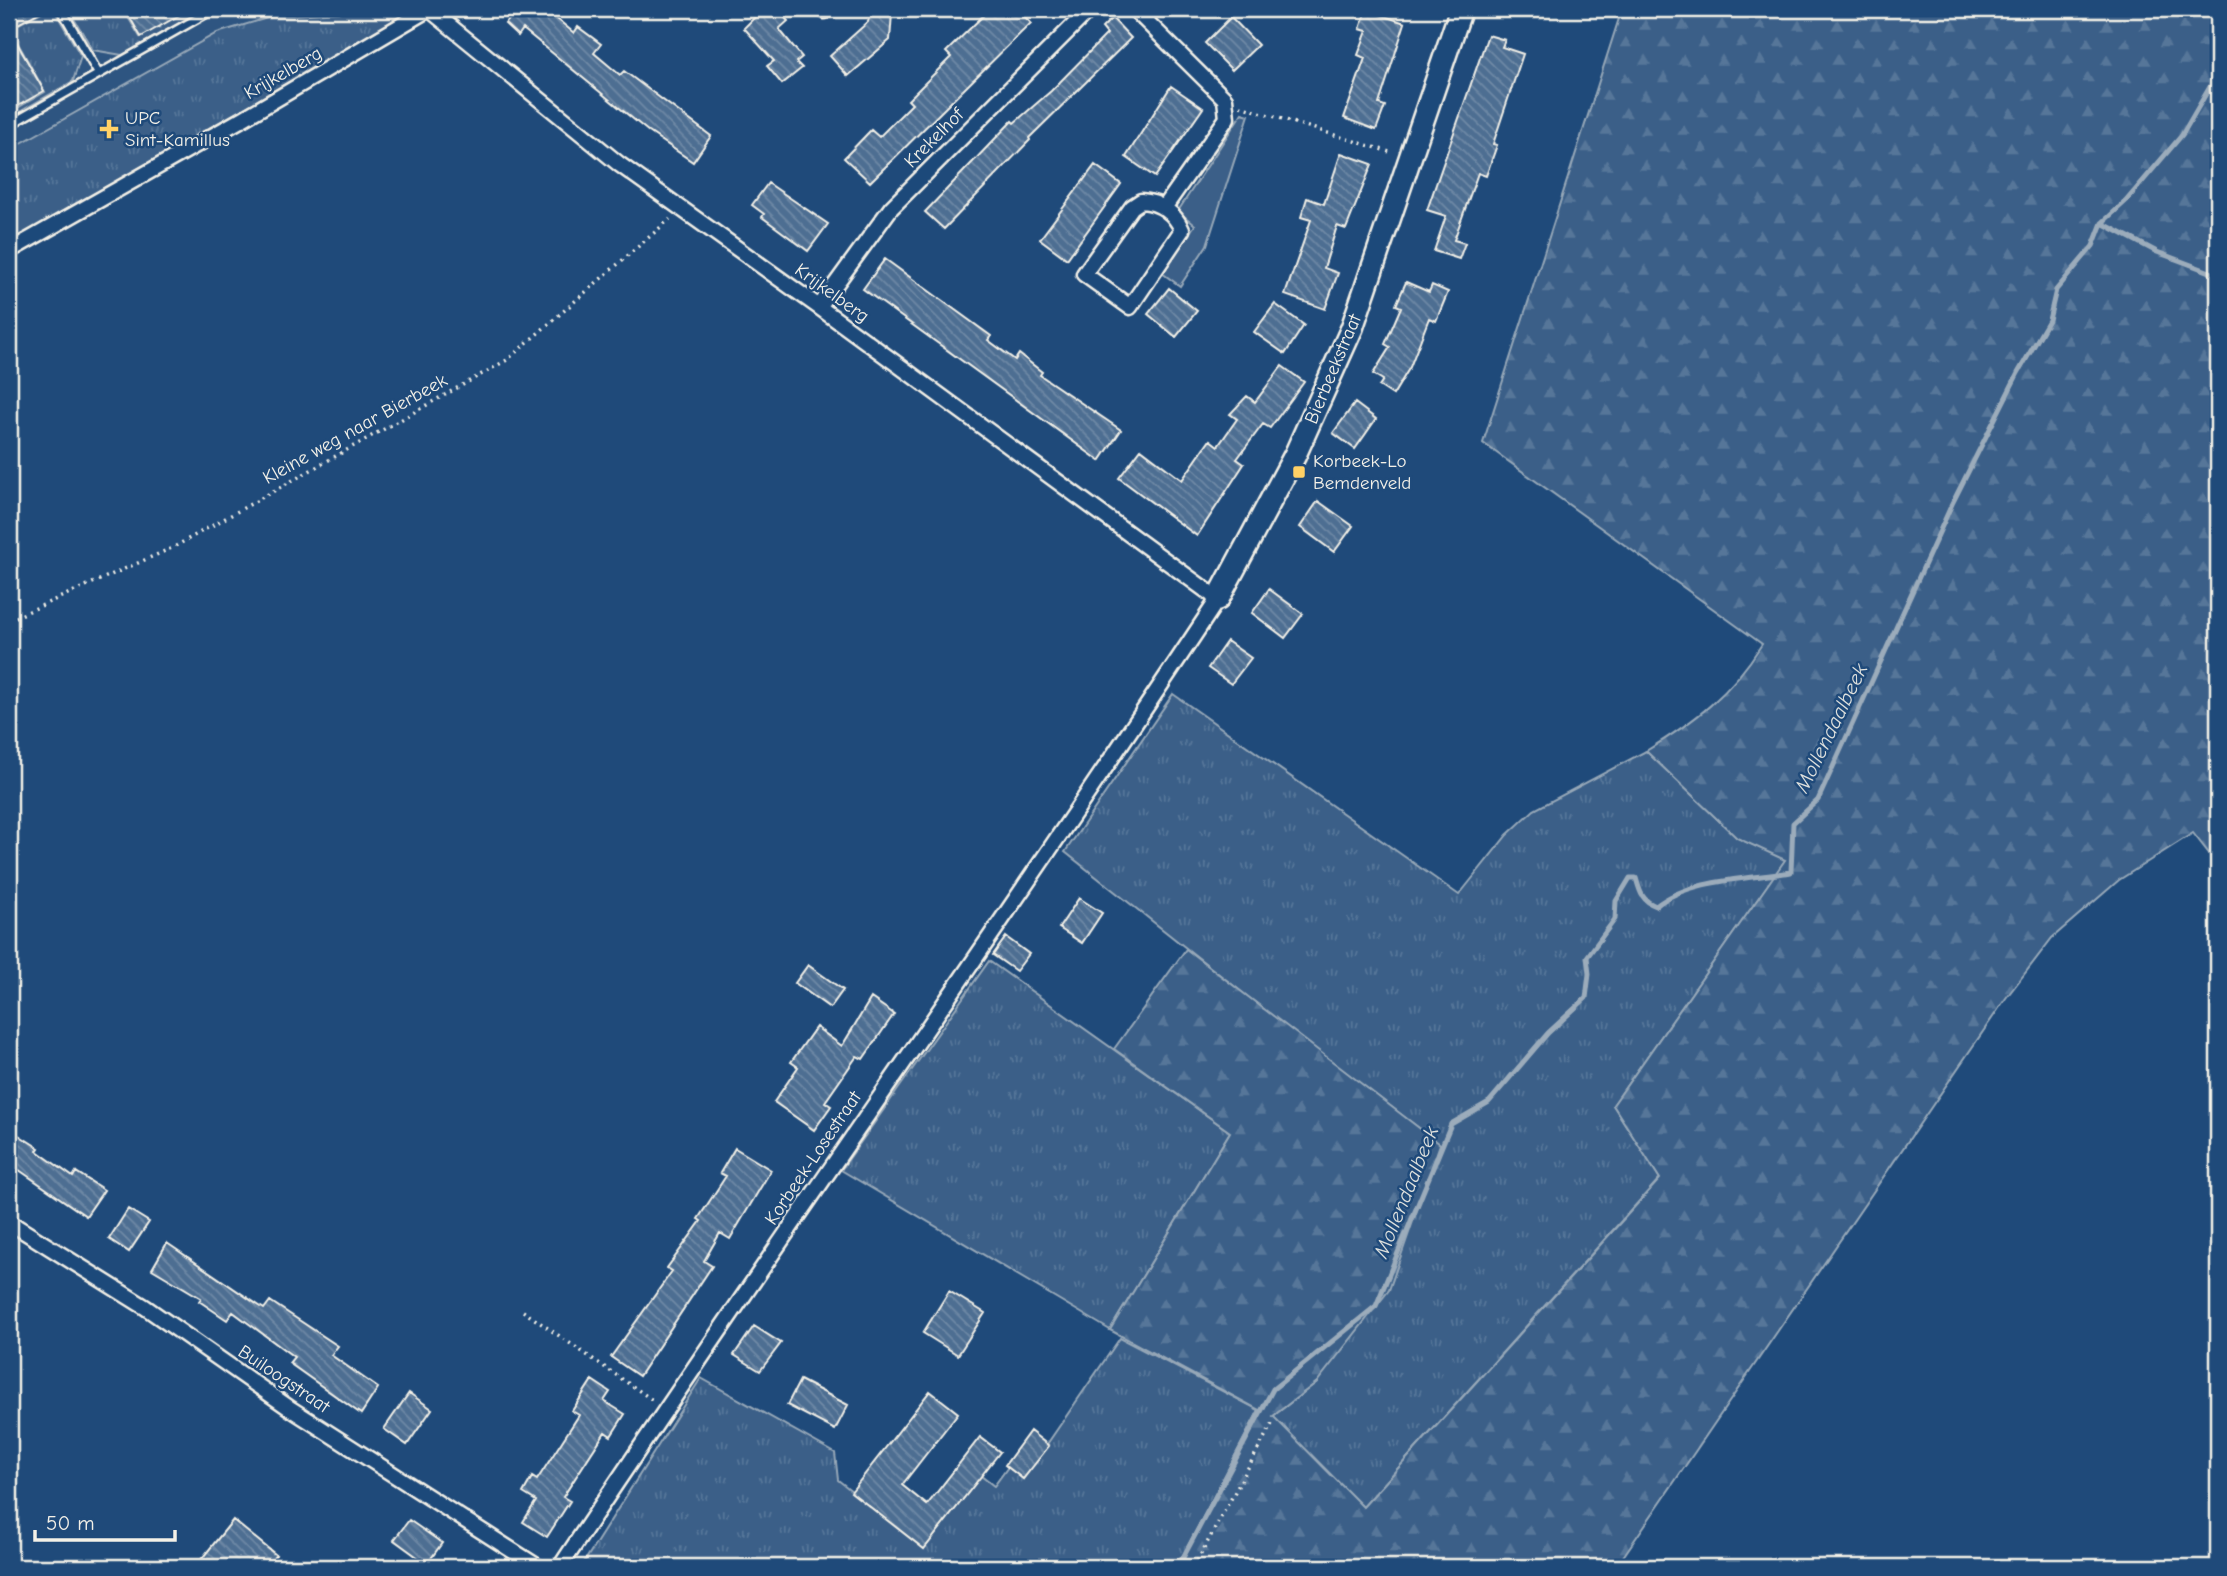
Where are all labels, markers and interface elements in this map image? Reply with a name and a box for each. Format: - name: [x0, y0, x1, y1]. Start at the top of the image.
- street label: Krijkelberg: [240, 42, 326, 104]
- street label: Krekelhof: [900, 102, 970, 172]
- place label: UPC Sint-Kamillus: [125, 107, 230, 151]
- marker: UPC Sint-Kamillus: [99, 119, 119, 139]
- street label: Krijkelberg: [791, 259, 873, 327]
- street label: Bierbeekstraat: [1300, 310, 1366, 427]
- street label: Kleine weg naar Bierbeek: [259, 369, 452, 489]
- place label: Korbeek-Lo Bemdenveld: [1313, 450, 1411, 494]
- marker: Korbeek-Lo Bemdenveld: [1291, 464, 1307, 480]
- water label: Mollendaalbeek: [1789, 659, 1873, 797]
- street label: Korbeek-Losestraat: [760, 1087, 866, 1229]
- water label: Mollendaalbeek: [1368, 1122, 1444, 1262]
- street label: Builoogstraat: [234, 1340, 334, 1418]
- scale bar: [35, 1499, 175, 1543]
- text: 50 m: [46, 1511, 95, 1535]

